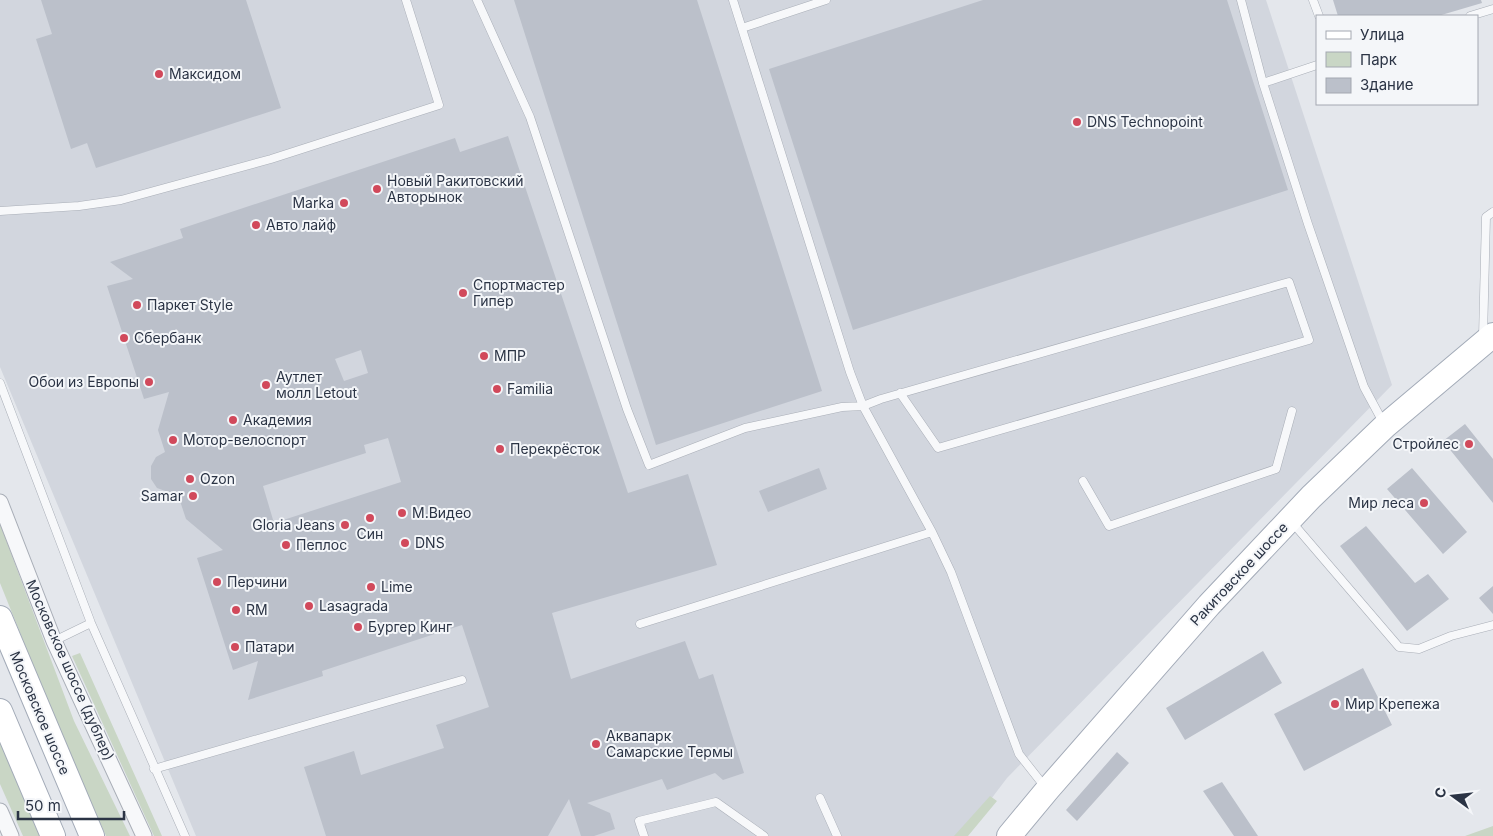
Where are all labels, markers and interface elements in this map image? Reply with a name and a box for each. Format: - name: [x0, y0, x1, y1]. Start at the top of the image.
- legend: [1316, 15, 1478, 105]
- text: Улица: [1360, 25, 1404, 44]
- text: Парк: [1360, 50, 1397, 69]
- place label: Максидом: [169, 65, 241, 82]
- marker: Максидом: [153, 68, 165, 80]
- text: Здание: [1360, 75, 1414, 94]
- place label: DNS Technopoint: [1087, 113, 1203, 130]
- marker: DNS Technopoint: [1071, 116, 1083, 128]
- place label: Новый Ракитовский Авторынок: [387, 172, 524, 205]
- marker: Новый Ракитовский Авторынок: [371, 183, 383, 195]
- place label: Marka: [292, 194, 334, 211]
- marker: Marka: [338, 197, 350, 209]
- place label: Авто лайф: [266, 216, 336, 233]
- marker: Авто лайф: [250, 219, 262, 231]
- place label: Спортмастер Гипер: [473, 276, 565, 309]
- marker: Спортмастер Гипер: [457, 287, 469, 299]
- place label: Паркет Style: [147, 296, 233, 313]
- marker: Паркет Style: [131, 299, 143, 311]
- place label: Сбербанк: [134, 329, 202, 346]
- marker: Сбербанк: [118, 332, 130, 344]
- place label: МПР: [494, 347, 526, 364]
- marker: МПР: [478, 350, 490, 362]
- place label: Аутлет молл Letout: [276, 368, 357, 401]
- place label: Обои из Европы: [28, 373, 139, 390]
- marker: Обои из Европы: [143, 376, 155, 388]
- marker: Аутлет молл Letout: [260, 379, 272, 391]
- place label: Familia: [507, 380, 553, 397]
- marker: Familia: [491, 383, 503, 395]
- place label: Академия: [243, 411, 312, 428]
- marker: Академия: [227, 414, 239, 426]
- place label: Мотор-велоспорт: [183, 431, 306, 448]
- marker: Мотор-велоспорт: [167, 434, 179, 446]
- place label: Стройлес: [1393, 435, 1459, 452]
- marker: Стройлес: [1463, 438, 1475, 450]
- place label: Перекрёсток: [510, 440, 600, 457]
- marker: Перекрёсток: [494, 443, 506, 455]
- place label: Ozon: [200, 470, 235, 487]
- marker: Ozon: [184, 473, 196, 485]
- place label: Samar: [141, 487, 183, 504]
- marker: Samar: [187, 490, 199, 502]
- place label: Мир леса: [1348, 494, 1414, 511]
- marker: Мир леса: [1418, 497, 1430, 509]
- place label: М.Видео: [412, 504, 471, 521]
- marker: М.Видео: [396, 507, 408, 519]
- marker: Син: [364, 512, 376, 524]
- place label: Gloria Jeans: [252, 516, 335, 533]
- street label: Ракитовское шоссе: [1186, 518, 1291, 629]
- marker: Gloria Jeans: [339, 519, 351, 531]
- place label: Син: [357, 525, 383, 542]
- place label: DNS: [415, 534, 445, 551]
- place label: Пеплос: [296, 536, 347, 553]
- marker: DNS: [399, 537, 411, 549]
- marker: Пеплос: [280, 539, 292, 551]
- place label: Перчини: [227, 573, 287, 590]
- marker: Перчини: [211, 576, 223, 588]
- street label: Московское шоссе (дублер): [22, 577, 118, 763]
- place label: Lime: [381, 578, 413, 595]
- marker: Lime: [365, 581, 377, 593]
- place label: Lasagrada: [319, 597, 388, 614]
- marker: Lasagrada: [303, 600, 315, 612]
- place label: RM: [246, 601, 268, 618]
- marker: RM: [230, 604, 242, 616]
- place label: Бургер Кинг: [368, 618, 452, 635]
- marker: Бургер Кинг: [352, 621, 364, 633]
- place label: Патари: [245, 638, 295, 655]
- marker: Патари: [229, 641, 241, 653]
- street label: Московское шоссе: [6, 649, 74, 777]
- place label: Мир Крепежа: [1345, 695, 1440, 712]
- marker: Мир Крепежа: [1329, 698, 1341, 710]
- place label: Аквапарк Самарские Термы: [606, 727, 733, 760]
- marker: Аквапарк Самарские Термы: [590, 738, 602, 750]
- north arrow: [1428, 771, 1478, 821]
- text: С: [1430, 785, 1450, 800]
- scale bar: [18, 788, 124, 820]
- text: 50 m: [25, 796, 61, 815]

